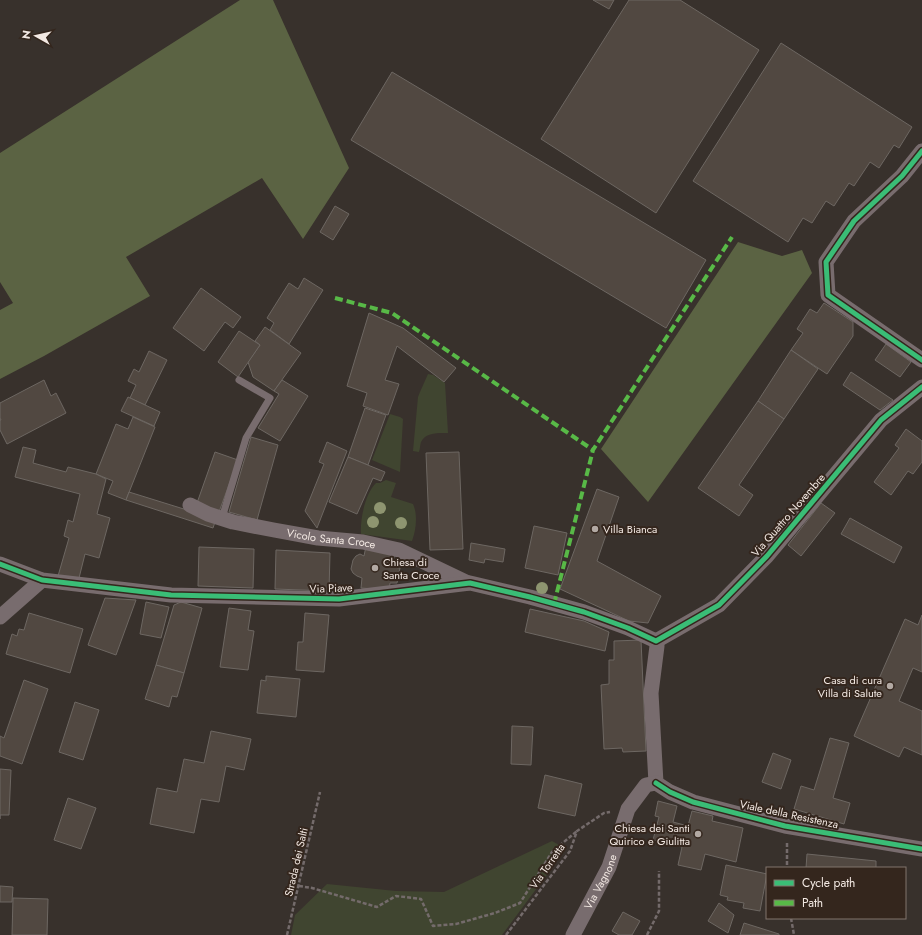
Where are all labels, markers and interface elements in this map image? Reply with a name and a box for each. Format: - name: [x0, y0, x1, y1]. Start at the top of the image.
- north arrow: [16, 16, 56, 56]
- text: N: [18, 29, 35, 40]
- street label: Via Quattro Novembre: [747, 470, 829, 560]
- place label: Villa Bianca: [603, 521, 657, 537]
- street label: Vicolo Santa Croce: [285, 524, 378, 553]
- marker: Villa Bianca: [590, 524, 600, 534]
- place label: Chiesa di Santa Croce: [383, 554, 440, 583]
- marker: Chiesa di Santa Croce: [370, 563, 380, 573]
- street label: Via Piave: [309, 579, 353, 597]
- place label: Casa di cura Villa di Salute: [818, 672, 882, 701]
- marker: Casa di cura Villa di Salute: [885, 681, 895, 691]
- street label: Viale della Resistenza: [738, 796, 840, 832]
- place label: Chiesa dei Santi Quirico e Giulitta: [609, 820, 690, 849]
- street label: Strada dei Salti: [280, 826, 312, 898]
- marker: Chiesa dei Santi Quirico e Giulitta: [693, 829, 703, 839]
- street label: Via Torretta: [525, 840, 569, 892]
- street label: Via Vagnone: [580, 852, 621, 912]
- legend: [766, 867, 906, 919]
- text: Cycle path: [802, 874, 855, 892]
- text: Path: [802, 894, 823, 912]

